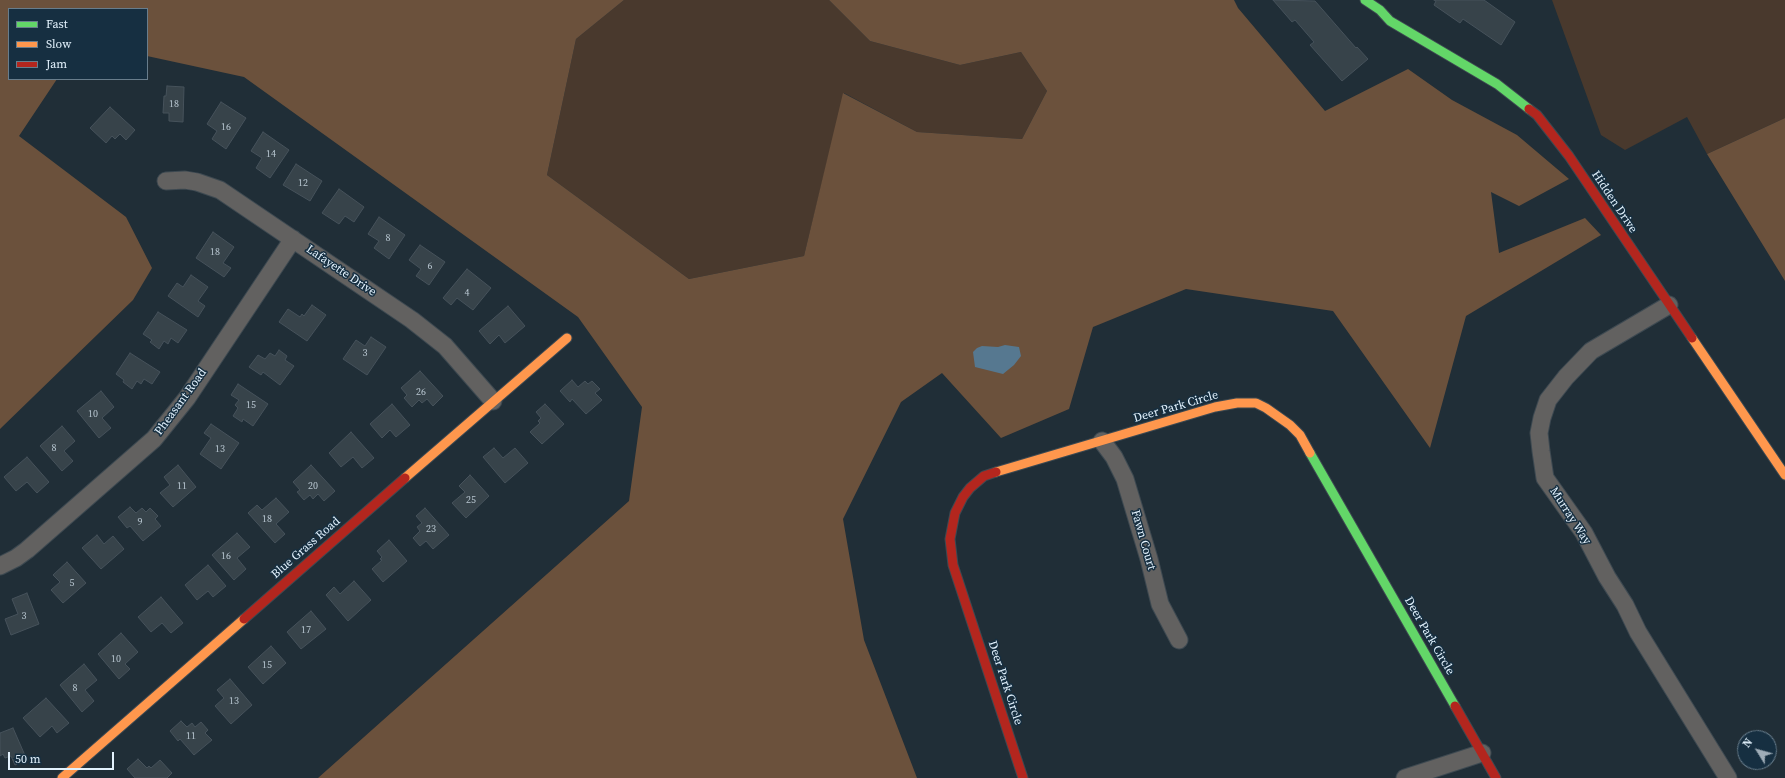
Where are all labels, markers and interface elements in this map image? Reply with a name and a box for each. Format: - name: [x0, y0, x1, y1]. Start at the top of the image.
- legend: [8, 8, 148, 80]
- text: Fast: [46, 16, 68, 32]
- text: Slow: [46, 36, 71, 52]
- text: Jam: [46, 56, 67, 72]
- house number: 18: [169, 98, 179, 110]
- house number: 16: [221, 121, 231, 133]
- house number: 14: [266, 148, 276, 160]
- street label: Hidden Drive: [1588, 168, 1640, 236]
- house number: 12: [298, 177, 308, 189]
- house number: 8: [386, 232, 390, 244]
- street label: Lafayette Drive: [303, 242, 379, 300]
- house number: 18: [210, 246, 220, 258]
- house number: 6: [428, 260, 432, 272]
- house number: 4: [465, 287, 469, 299]
- house number: 3: [363, 347, 367, 359]
- street label: Pheasant Road: [152, 366, 210, 438]
- house number: 26: [416, 386, 426, 398]
- street label: Deer Park Circle: [1132, 388, 1220, 426]
- house number: 15: [246, 399, 256, 411]
- house number: 10: [88, 408, 98, 420]
- house number: 8: [52, 442, 56, 454]
- house number: 13: [215, 443, 225, 455]
- house number: 11: [177, 480, 187, 492]
- house number: 20: [308, 480, 318, 492]
- street label: Murray Way: [1546, 485, 1594, 547]
- house number: 25: [466, 494, 476, 506]
- street label: Fawn Court: [1128, 508, 1158, 572]
- house number: 18: [262, 513, 272, 525]
- street label: Blue Grass Road: [269, 514, 343, 582]
- house number: 9: [138, 516, 142, 528]
- house number: 23: [426, 523, 436, 535]
- house number: 16: [221, 550, 231, 562]
- house number: 5: [70, 577, 74, 589]
- street label: Deer Park Circle: [1401, 594, 1457, 678]
- house number: 3: [22, 610, 26, 622]
- house number: 17: [301, 624, 311, 636]
- street label: Deer Park Circle: [985, 639, 1025, 727]
- house number: 10: [111, 653, 121, 665]
- house number: 15: [262, 659, 272, 671]
- house number: 8: [73, 682, 77, 694]
- house number: 13: [229, 695, 239, 707]
- house number: 11: [186, 730, 196, 742]
- north arrow: [1737, 730, 1777, 770]
- text: N: [1739, 735, 1756, 751]
- scale bar: [10, 744, 116, 770]
- text: 50 m: [15, 751, 41, 767]

